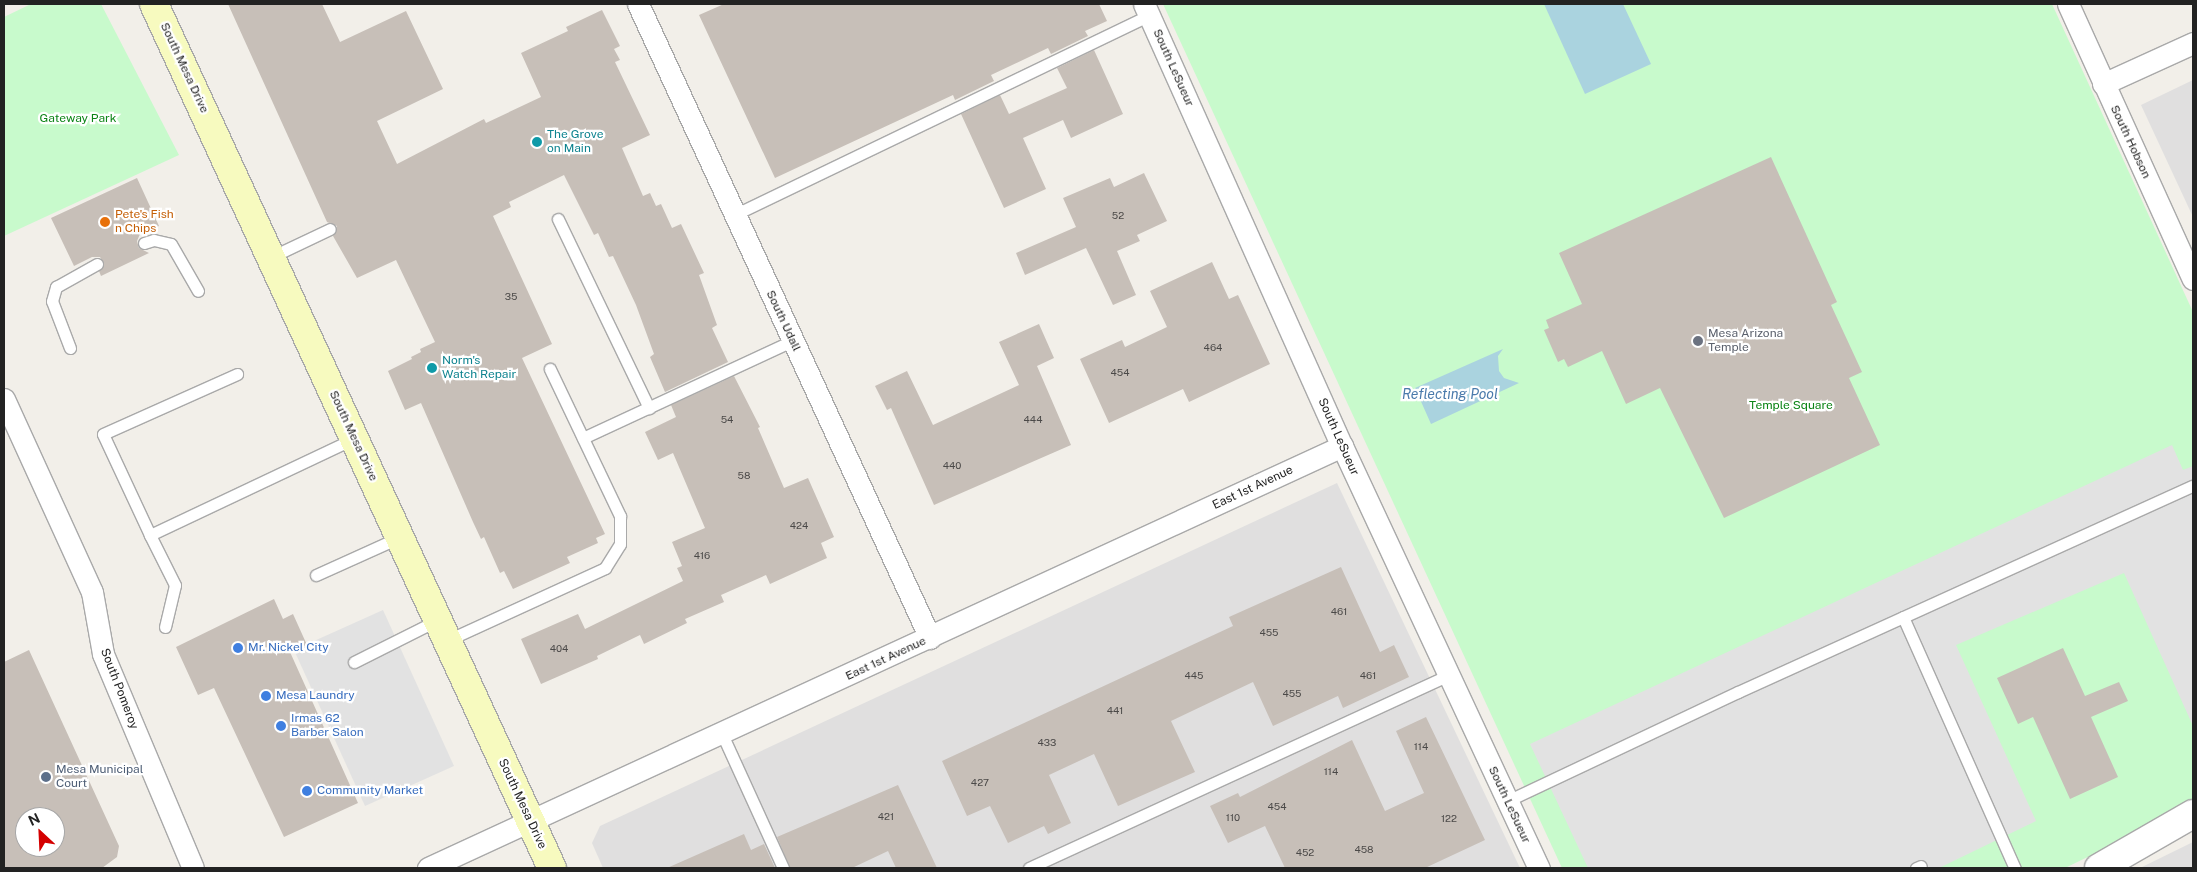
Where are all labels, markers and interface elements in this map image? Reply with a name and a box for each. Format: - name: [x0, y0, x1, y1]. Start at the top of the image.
- street label: South Mesa Drive: [157, 21, 211, 115]
- street label: South LeSueur: [1149, 27, 1197, 109]
- street label: South Hobson: [2107, 103, 2153, 181]
- park label: Gateway Park: [40, 112, 116, 126]
- place label: The Grove on Main: [547, 128, 604, 156]
- marker: The Grove on Main: [531, 136, 543, 148]
- place label: Pete's Fish n Chips: [115, 208, 174, 236]
- house number: 52: [1112, 210, 1124, 222]
- marker: Pete's Fish n Chips: [99, 216, 111, 228]
- street label: South Udall: [763, 288, 803, 354]
- house number: 35: [505, 291, 517, 303]
- place label: Mesa Arizona Temple: [1708, 327, 1783, 355]
- marker: Mesa Arizona Temple: [1692, 335, 1704, 347]
- house number: 464: [1204, 342, 1222, 354]
- place label: Norm's Watch Repair: [442, 354, 516, 382]
- marker: Norm's Watch Repair: [426, 362, 438, 374]
- house number: 454: [1111, 367, 1129, 379]
- water label: Reflecting Pool: [1402, 386, 1498, 402]
- street label: South Mesa Drive: [326, 389, 380, 483]
- street label: South LeSueur: [1314, 396, 1362, 478]
- park label: Temple Square: [1749, 399, 1833, 413]
- house number: 54: [721, 414, 733, 426]
- house number: 444: [1024, 414, 1042, 426]
- house number: 440: [943, 460, 961, 472]
- street label: East 1st Avenue: [1210, 463, 1296, 513]
- house number: 58: [738, 470, 750, 482]
- house number: 424: [790, 520, 808, 532]
- house number: 416: [694, 550, 710, 562]
- house number: 461: [1331, 606, 1347, 618]
- house number: 455: [1259, 627, 1279, 639]
- street label: East 1st Avenue: [843, 634, 929, 684]
- place label: Mr. Nickel City: [248, 641, 329, 655]
- marker: Mr. Nickel City: [232, 642, 244, 654]
- house number: 404: [550, 643, 568, 655]
- street label: South Pomeroy: [97, 647, 141, 731]
- house number: 445: [1185, 670, 1203, 682]
- house number: 461: [1360, 670, 1376, 682]
- house number: 455: [1282, 688, 1302, 700]
- place label: Mesa Laundry: [276, 689, 355, 703]
- marker: Mesa Laundry: [260, 690, 272, 702]
- house number: 441: [1107, 705, 1123, 717]
- place label: Irmas 62 Barber Salon: [291, 712, 364, 740]
- marker: Irmas 62 Barber Salon: [275, 720, 287, 732]
- house number: 433: [1038, 737, 1056, 749]
- house number: 114: [1414, 741, 1428, 753]
- street label: South Mesa Drive: [495, 757, 549, 851]
- place label: Mesa Municipal Court: [56, 763, 143, 791]
- street label: South LeSueur: [1485, 764, 1533, 846]
- house number: 114: [1324, 766, 1338, 778]
- marker: Mesa Municipal Court: [40, 771, 52, 783]
- house number: 427: [971, 777, 989, 789]
- place label: Community Market: [317, 784, 423, 798]
- marker: Community Market: [301, 785, 313, 797]
- house number: 454: [1268, 801, 1286, 813]
- north arrow: [15, 807, 65, 857]
- text: N: [26, 810, 42, 829]
- house number: 421: [878, 811, 894, 823]
- house number: 110: [1226, 812, 1240, 824]
- house number: 122: [1441, 813, 1457, 825]
- house number: 458: [1354, 844, 1374, 856]
- house number: 452: [1296, 847, 1314, 859]

